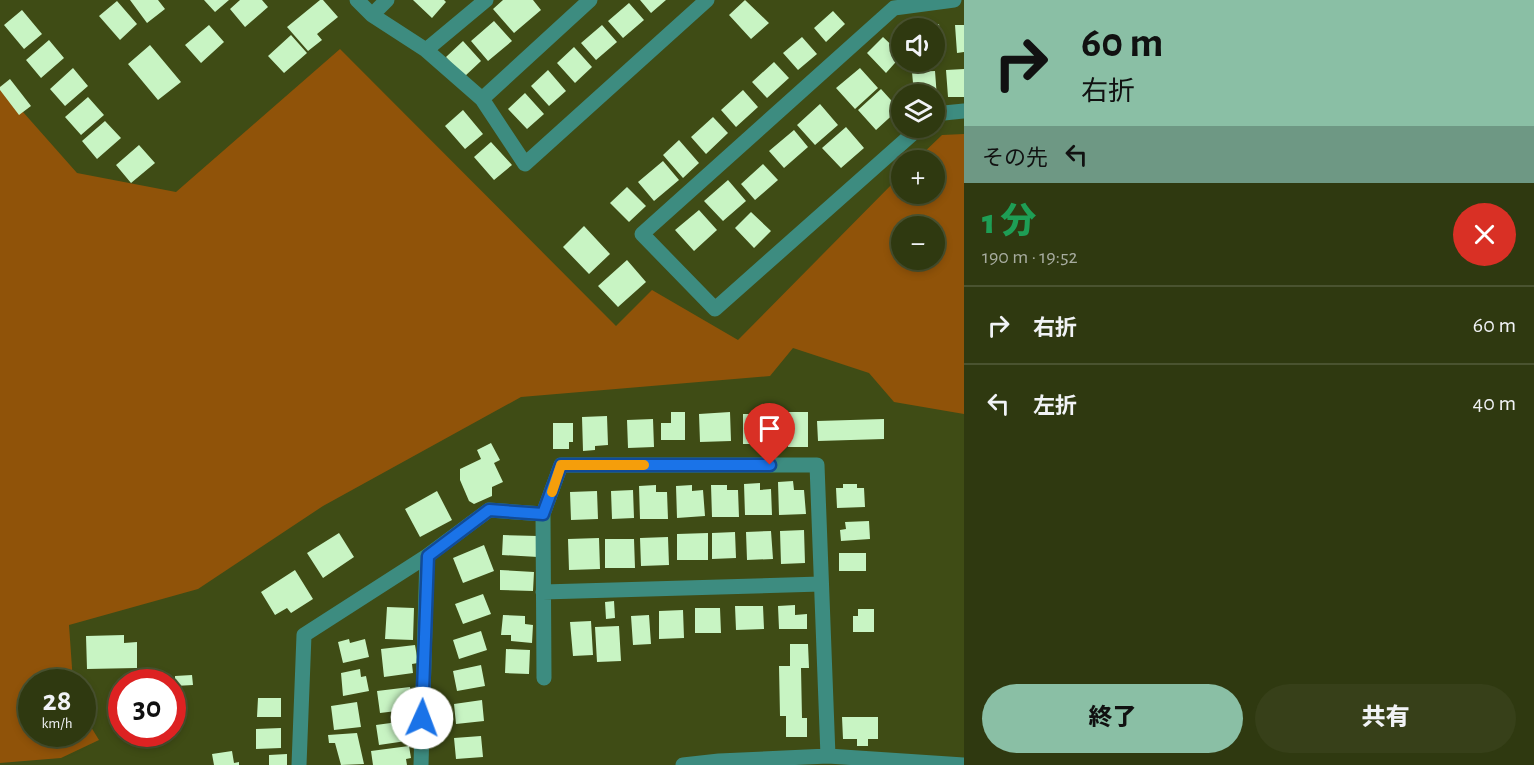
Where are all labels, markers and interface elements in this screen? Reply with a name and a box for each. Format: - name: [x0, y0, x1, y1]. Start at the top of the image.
- map controls: [891, 18, 945, 270]
- button: sound: [891, 18, 945, 72]
- text: 60 m: [1081, 22, 1163, 64]
- icon: right: [982, 24, 1060, 102]
- text: 右折: [1081, 78, 1135, 105]
- button: layers: [891, 84, 945, 138]
- icon: left: [1060, 138, 1093, 171]
- text: その先: [982, 147, 1048, 169]
- button: +: [891, 150, 945, 204]
- button: close: [1453, 203, 1516, 266]
- text: 1 分: [982, 204, 1036, 240]
- button: −: [891, 216, 945, 270]
- text: 190 m · 19:52: [982, 247, 1078, 267]
- icon: right: [982, 309, 1015, 342]
- text: 60 m: [1473, 314, 1516, 336]
- text: 右折: [1033, 317, 1077, 339]
- icon: left: [982, 387, 1015, 420]
- text: 40 m: [1473, 392, 1516, 414]
- text: 左折: [1033, 395, 1077, 417]
- pin: [744, 403, 795, 465]
- icon: arrive: [753, 412, 786, 445]
- speed limit sign: 30: [108, 669, 186, 747]
- button: 終了: [982, 684, 1243, 753]
- button: 共有: [1255, 684, 1516, 753]
- text: 28: [43, 686, 71, 716]
- position arrow: [390, 686, 454, 750]
- text: km/h: [42, 716, 72, 731]

